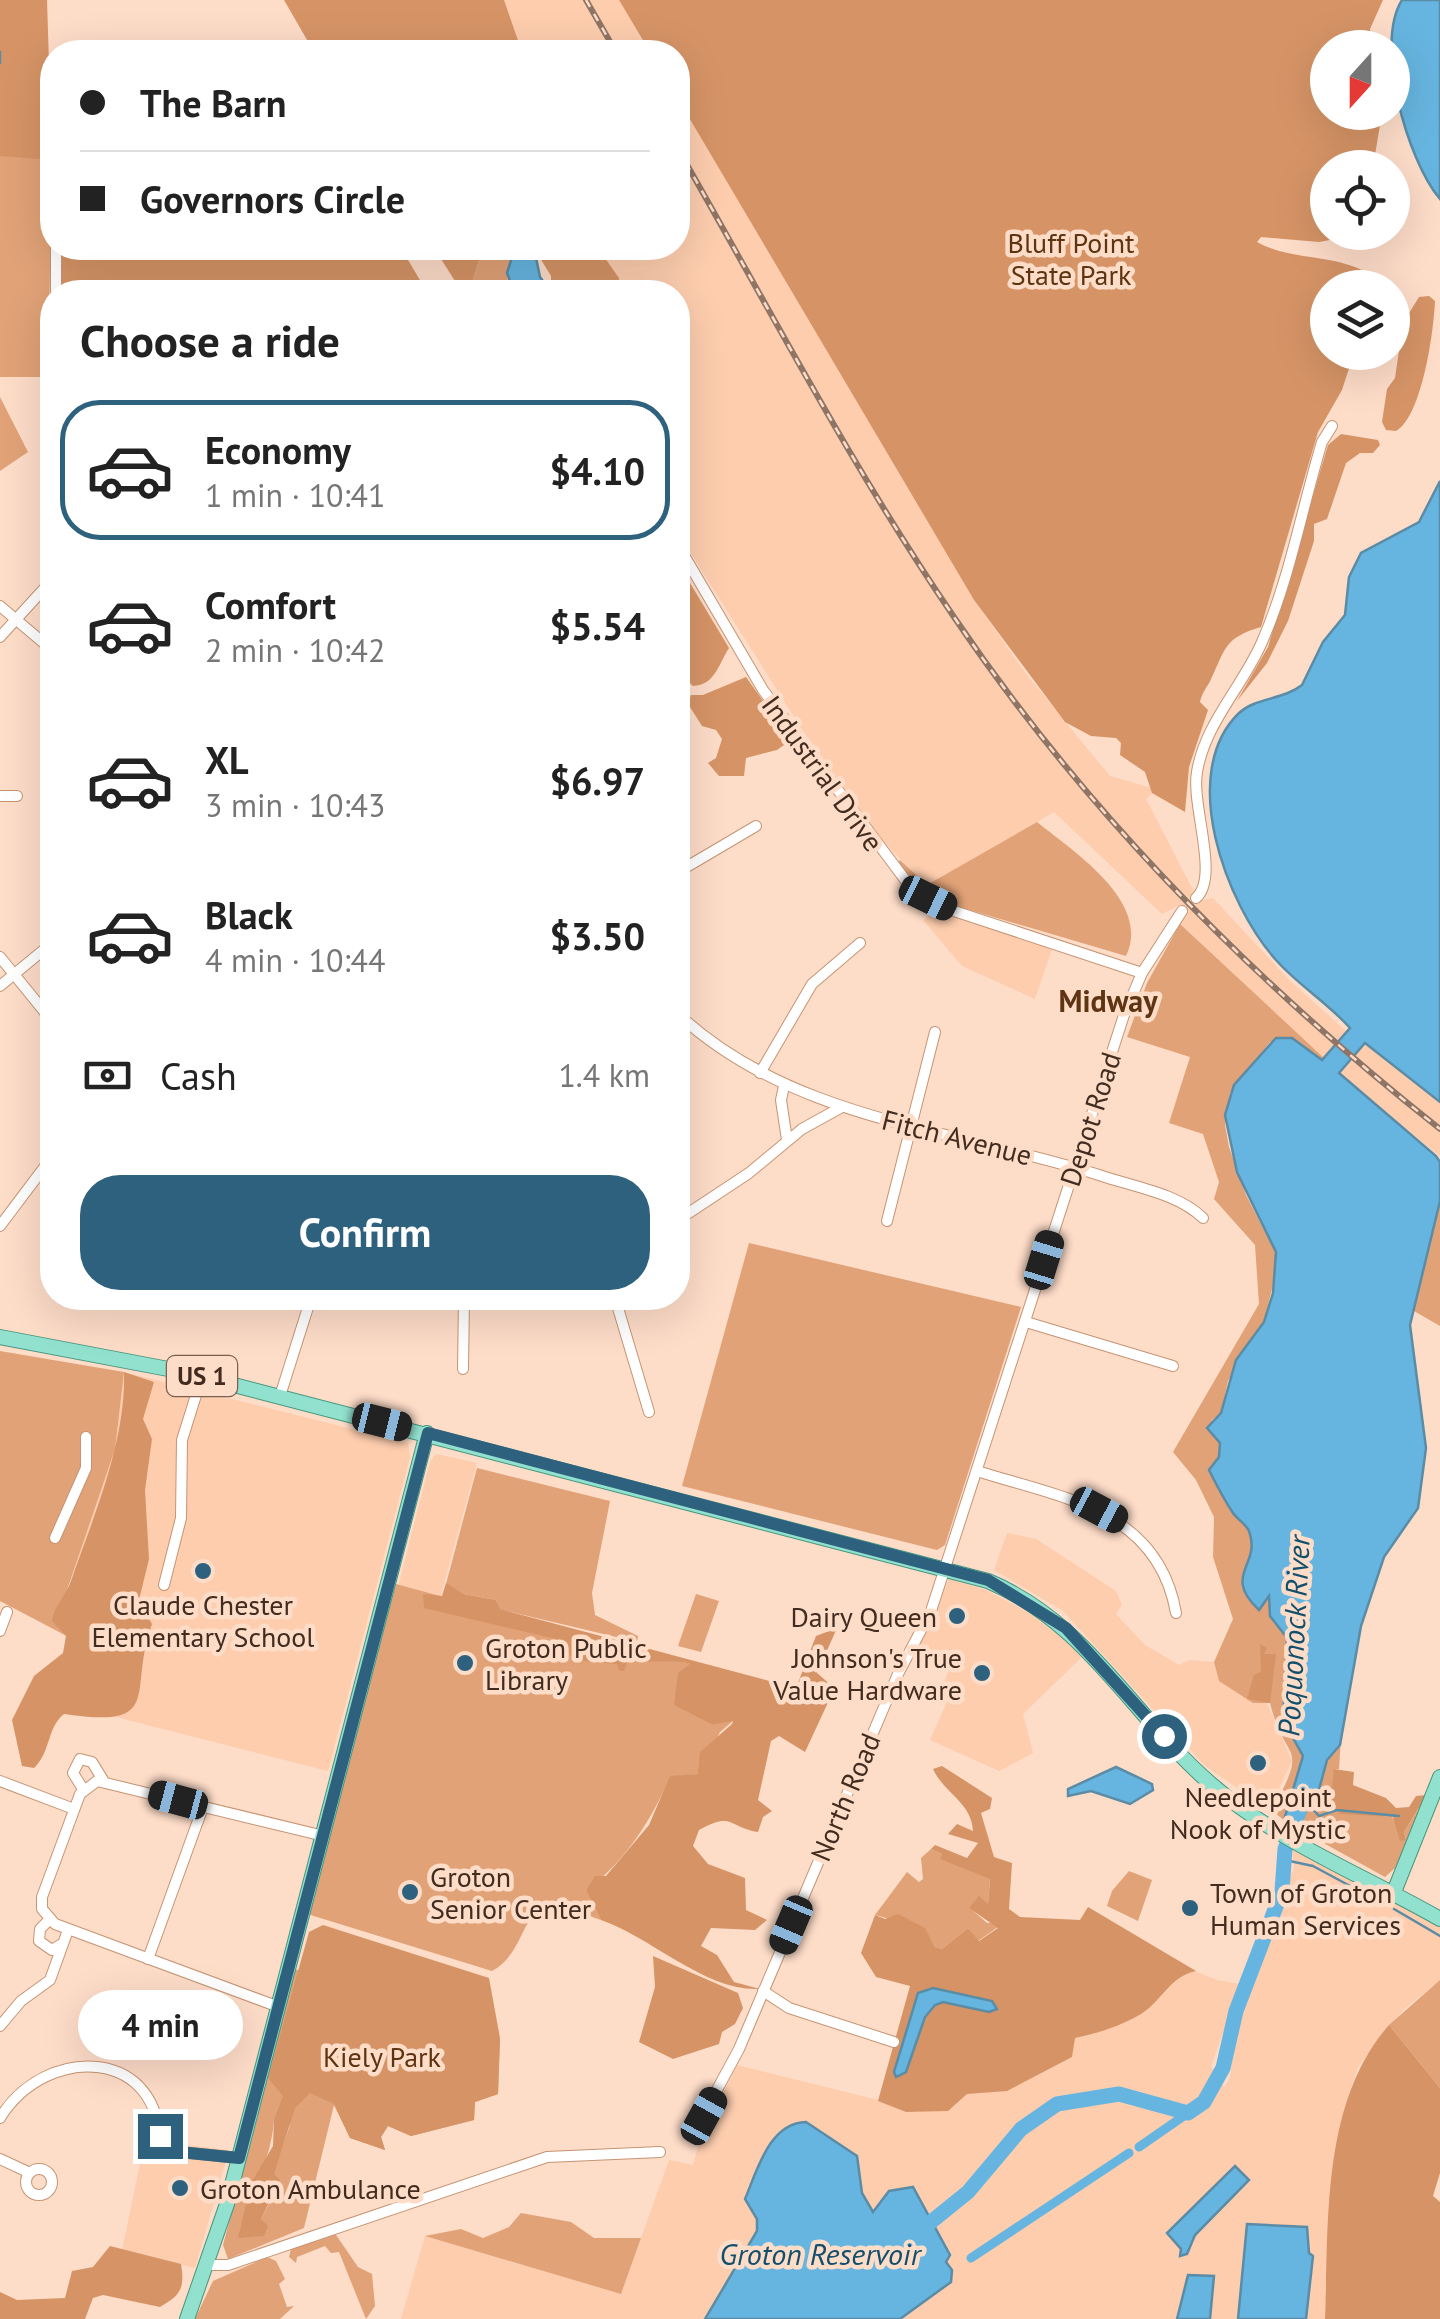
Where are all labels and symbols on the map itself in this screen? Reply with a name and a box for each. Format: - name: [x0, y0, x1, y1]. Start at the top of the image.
- north arrow: [1310, 30, 1410, 130]
- park label: Bluff Point State Park: [1008, 224, 1135, 293]
- street label: Industrial Drive: [754, 688, 892, 858]
- car: [894, 871, 962, 925]
- district label: Midway: [1058, 981, 1158, 1020]
- street label: Depot Road: [1051, 1047, 1129, 1191]
- street label: Fitch Avenue: [878, 1101, 1036, 1173]
- car: [1021, 1227, 1067, 1293]
- road number: US 1: [167, 1356, 237, 1396]
- car: [349, 1400, 415, 1444]
- car: [1065, 1483, 1133, 1537]
- water label: Poquonock River: [1268, 1532, 1318, 1737]
- marker: Claude Chester Elementary School: [192, 1560, 214, 1582]
- place label: Claude Chester Elementary School: [91, 1586, 315, 1655]
- place label: Dairy Queen: [791, 1598, 937, 1635]
- marker: Dairy Queen: [946, 1605, 968, 1627]
- place label: Groton Public Library: [485, 1629, 647, 1698]
- place label: Johnson's True Value Hardware: [772, 1639, 962, 1708]
- marker: Groton Public Library: [454, 1652, 476, 1674]
- marker: Johnson's True Value Hardware: [971, 1662, 993, 1684]
- route start: [1142, 1714, 1187, 1759]
- street label: North Road: [801, 1727, 889, 1867]
- marker: Needlepoint Nook of Mystic: [1247, 1752, 1269, 1774]
- car: [145, 1778, 211, 1822]
- place label: Needlepoint Nook of Mystic: [1170, 1778, 1346, 1847]
- place label: Groton Senior Center: [430, 1858, 592, 1927]
- place label: Town of Groton Human Services: [1210, 1874, 1401, 1943]
- marker: Groton Senior Center: [399, 1881, 421, 1903]
- car: [765, 1892, 817, 1958]
- marker: Town of Groton Human Services: [1179, 1897, 1201, 1919]
- callout: 4 min: [78, 1991, 242, 2061]
- park label: Kiely Park: [323, 2038, 442, 2075]
- car: [676, 2082, 732, 2150]
- route end: [138, 2114, 183, 2159]
- place label: Groton Ambulance: [200, 2170, 421, 2207]
- marker: Groton Ambulance: [169, 2177, 191, 2199]
- water label: Groton Reservoir: [720, 2234, 923, 2273]

